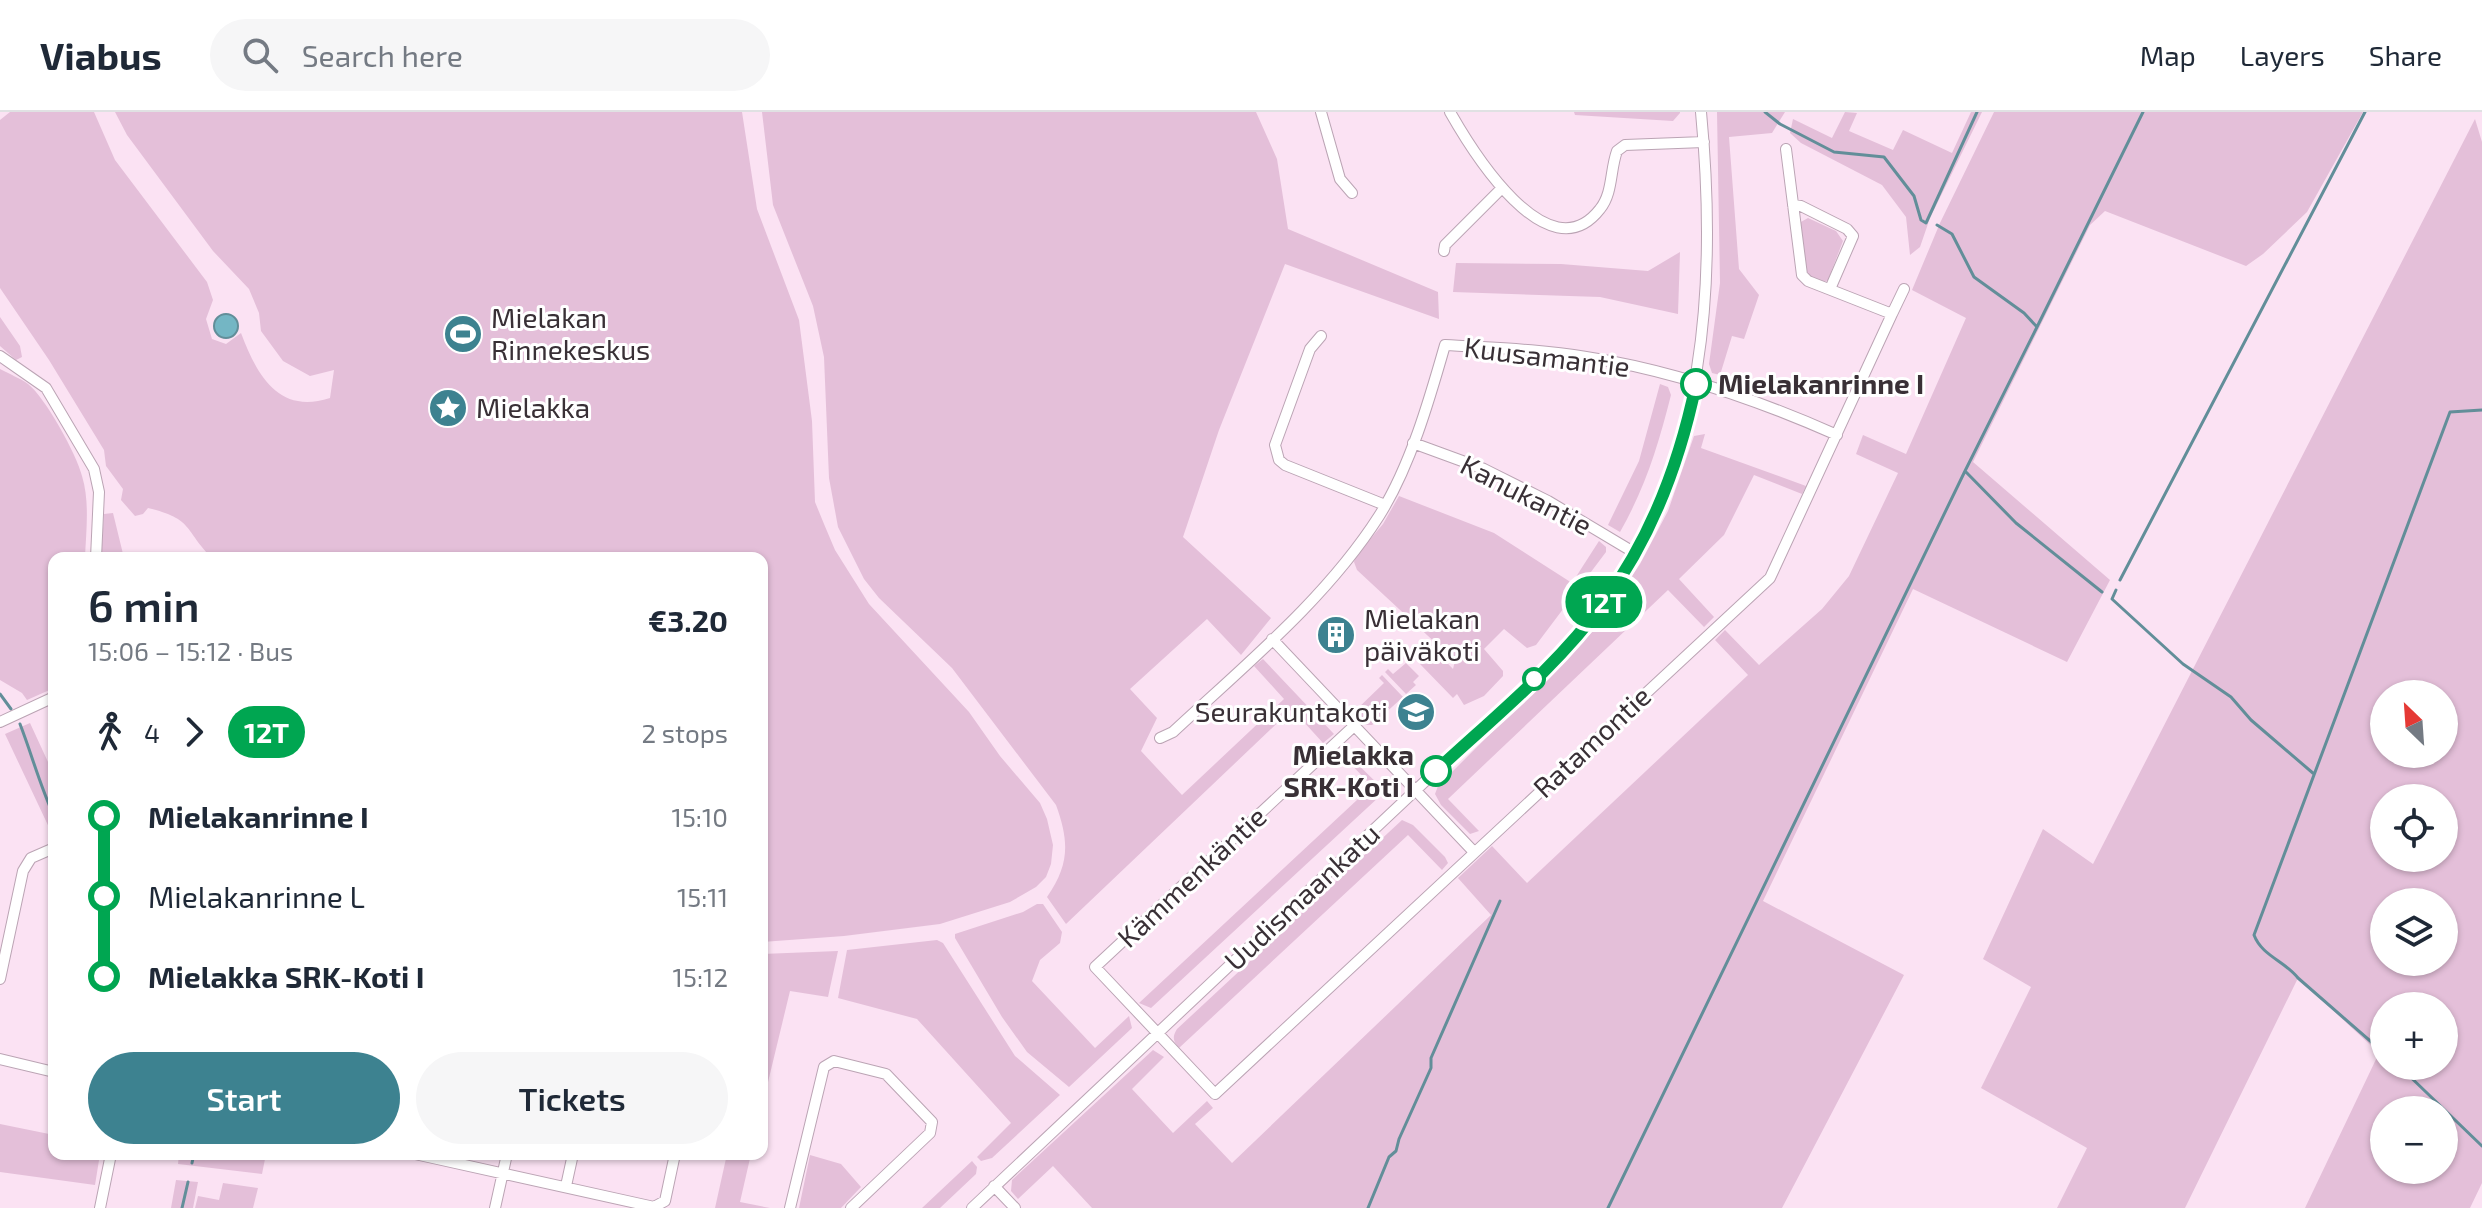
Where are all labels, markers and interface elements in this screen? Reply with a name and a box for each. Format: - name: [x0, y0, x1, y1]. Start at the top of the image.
- search box: [210, 19, 770, 91]
- text: Viabus: [40, 32, 162, 78]
- icon: search: [238, 33, 282, 77]
- text: Search here: [302, 37, 463, 73]
- text: Map: [2140, 38, 2196, 72]
- text: Layers: [2240, 38, 2325, 72]
- text: Share: [2369, 38, 2442, 72]
- place label: Mielakan Rinnekeskus: [491, 300, 650, 366]
- sports icon: Mielakan Rinnekeskus: [442, 313, 484, 355]
- street label: Kuusamantie: [1462, 329, 1632, 383]
- place label: Mielakanrinne I: [1718, 366, 1924, 400]
- marker: Mielakanrinne I: [1681, 369, 1711, 399]
- place icon: Mielakka: [427, 387, 469, 429]
- place label: Mielakka: [476, 390, 590, 424]
- street label: Kanukantie: [1455, 447, 1598, 542]
- line badge: 12T: [1558, 576, 1650, 628]
- text: 6 min: [88, 578, 200, 631]
- text: 12T: [1581, 585, 1627, 619]
- place label: Mielakan päiväkoti: [1364, 601, 1480, 667]
- text: €3.20: [648, 602, 728, 638]
- building icon: Mielakan päiväkoti: [1315, 614, 1357, 656]
- text: 15:06 – 15:12 · Bus: [88, 635, 293, 666]
- unlabelled marker: [1523, 668, 1545, 690]
- street label: Ratamontie: [1526, 678, 1657, 804]
- north arrow: [2370, 680, 2458, 768]
- map controls: [2370, 680, 2458, 1184]
- school or university icon: Seurakuntakoti: [1395, 691, 1437, 733]
- place label: Seurakuntakoti: [1195, 694, 1388, 728]
- icon: walk: [88, 710, 132, 754]
- icon: forward: [172, 710, 216, 754]
- text: 12T: [244, 715, 289, 749]
- text: 4: [144, 717, 160, 748]
- text: 2 stops: [641, 717, 728, 748]
- place label: Mielakka SRK-Koti I: [1284, 737, 1414, 803]
- marker: Mielakka SRK-Koti I: [1421, 756, 1451, 786]
- button: locate: [2370, 784, 2458, 872]
- text: Mielakanrinne I: [148, 798, 369, 834]
- street label: Kämmenkäntie: [1110, 799, 1273, 954]
- text: 15:10: [672, 801, 728, 832]
- street label: Uudismaankatu: [1217, 816, 1386, 977]
- text: Mielakanrinne L: [148, 878, 365, 914]
- text: 15:11: [677, 881, 728, 912]
- button: layers: [2370, 888, 2458, 976]
- text: Mielakka SRK-Koti I: [148, 958, 425, 994]
- text: 15:12: [673, 961, 728, 992]
- button: +: [2370, 992, 2458, 1080]
- button: Start: [88, 1052, 400, 1144]
- button: Tickets: [416, 1052, 728, 1144]
- button: −: [2370, 1096, 2458, 1184]

